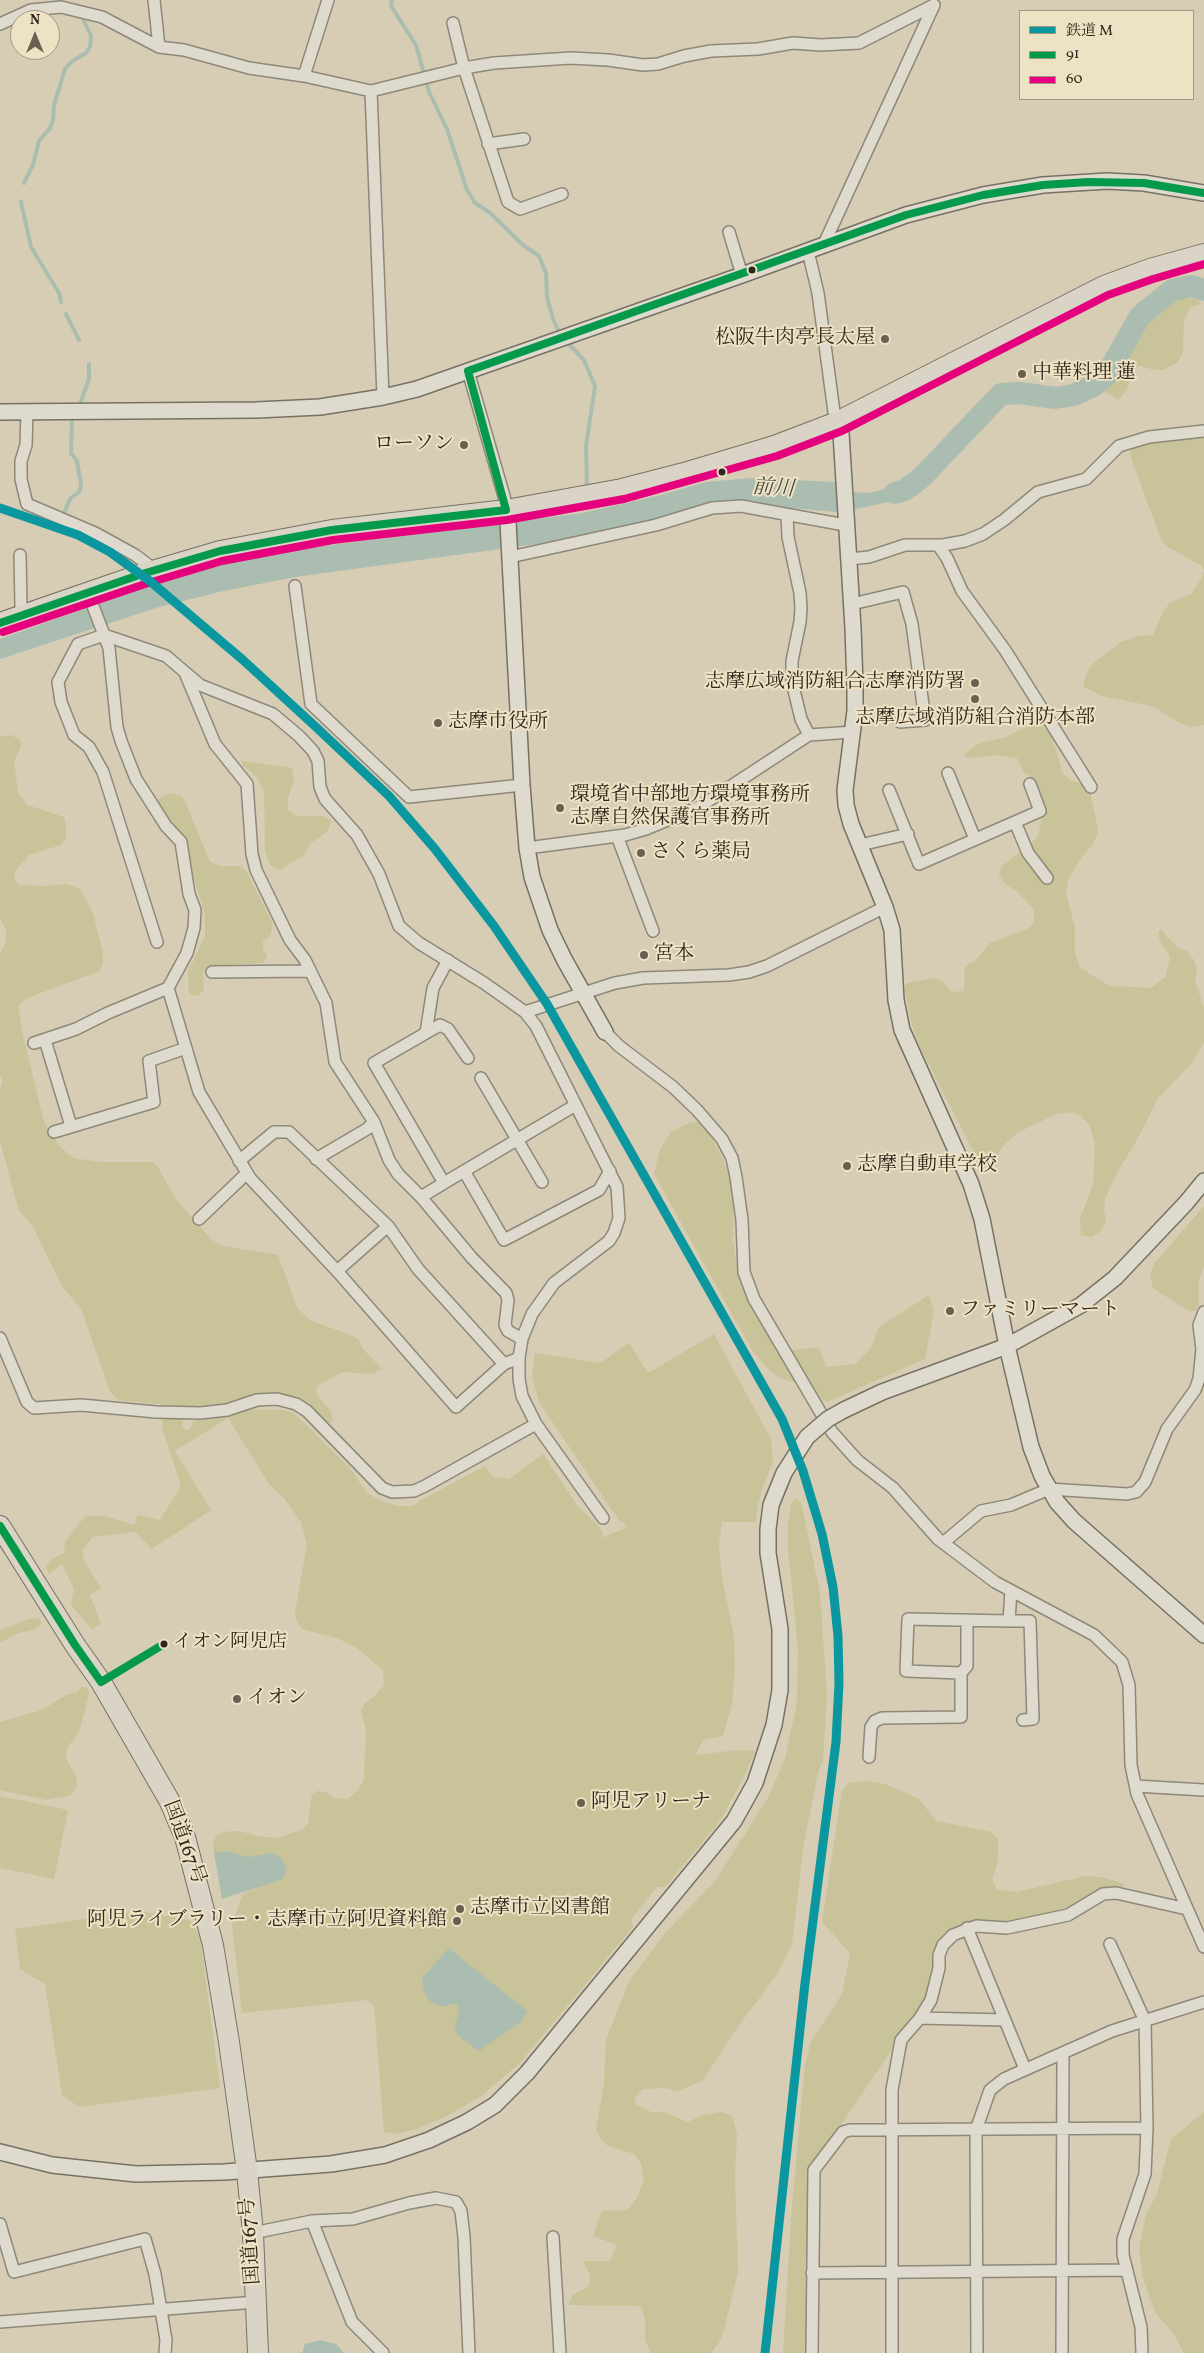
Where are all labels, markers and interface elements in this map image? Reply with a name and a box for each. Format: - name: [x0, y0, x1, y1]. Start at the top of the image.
- north arrow: [10, 10, 60, 60]
- legend: [1019, 10, 1194, 100]
- text: N: [30, 11, 40, 30]
- text: 鉄道 M: [1066, 21, 1113, 42]
- text: 91: [1066, 44, 1080, 65]
- text: 60: [1066, 69, 1083, 90]
- unlabelled marker: [747, 265, 757, 275]
- place label: 松阪牛肉亭長太屋: [715, 327, 875, 351]
- marker: 松阪牛肉亭長太屋: [879, 333, 891, 345]
- place label: 中華料理 蓮: [1032, 362, 1136, 386]
- marker: 中華料理 蓮: [1016, 368, 1028, 380]
- place label: ローソン: [374, 433, 454, 457]
- marker: ローソン: [458, 439, 470, 451]
- unlabelled marker: [717, 467, 727, 477]
- water label: 前川: [751, 476, 795, 504]
- place label: 志摩広域消防組合志摩消防署: [705, 671, 965, 695]
- marker: 志摩広域消防組合志摩消防署: [969, 677, 981, 689]
- marker: 志摩広域消防組合消防本部: [969, 693, 981, 705]
- place label: 志摩広域消防組合消防本部: [855, 707, 1095, 731]
- place label: 志摩市役所: [448, 711, 548, 735]
- marker: 志摩市役所: [432, 717, 444, 729]
- place label: 環境省中部地方環境事務所 志摩自然保護官事務所: [570, 784, 810, 831]
- marker: 環境省中部地方環境事務所 志摩自然保護官事務所: [554, 802, 566, 814]
- place label: さくら薬局: [651, 841, 751, 865]
- marker: さくら薬局: [635, 847, 647, 859]
- place label: 宮本: [654, 943, 694, 967]
- marker: 宮本: [638, 949, 650, 961]
- place label: 志摩自動車学校: [857, 1154, 997, 1178]
- marker: 志摩自動車学校: [841, 1160, 853, 1172]
- place label: ファミリーマート: [960, 1299, 1120, 1323]
- marker: ファミリーマート: [944, 1305, 956, 1317]
- place label: イオン阿児店: [173, 1633, 287, 1655]
- marker: イオン阿児店: [159, 1639, 169, 1649]
- place label: イオン: [247, 1687, 307, 1711]
- marker: イオン: [231, 1693, 243, 1705]
- place label: 阿児アリーナ: [591, 1791, 711, 1815]
- marker: 阿児アリーナ: [575, 1797, 587, 1809]
- street label: 国道167号: [157, 1798, 209, 1888]
- place label: 志摩市立図書館: [470, 1897, 610, 1921]
- marker: 志摩市立図書館: [454, 1903, 466, 1915]
- place label: 阿児ライブラリー・志摩市立阿児資料館: [87, 1909, 447, 1933]
- marker: 阿児ライブラリー・志摩市立阿児資料館: [451, 1915, 463, 1927]
- street label: 国道167号: [237, 2196, 267, 2286]

